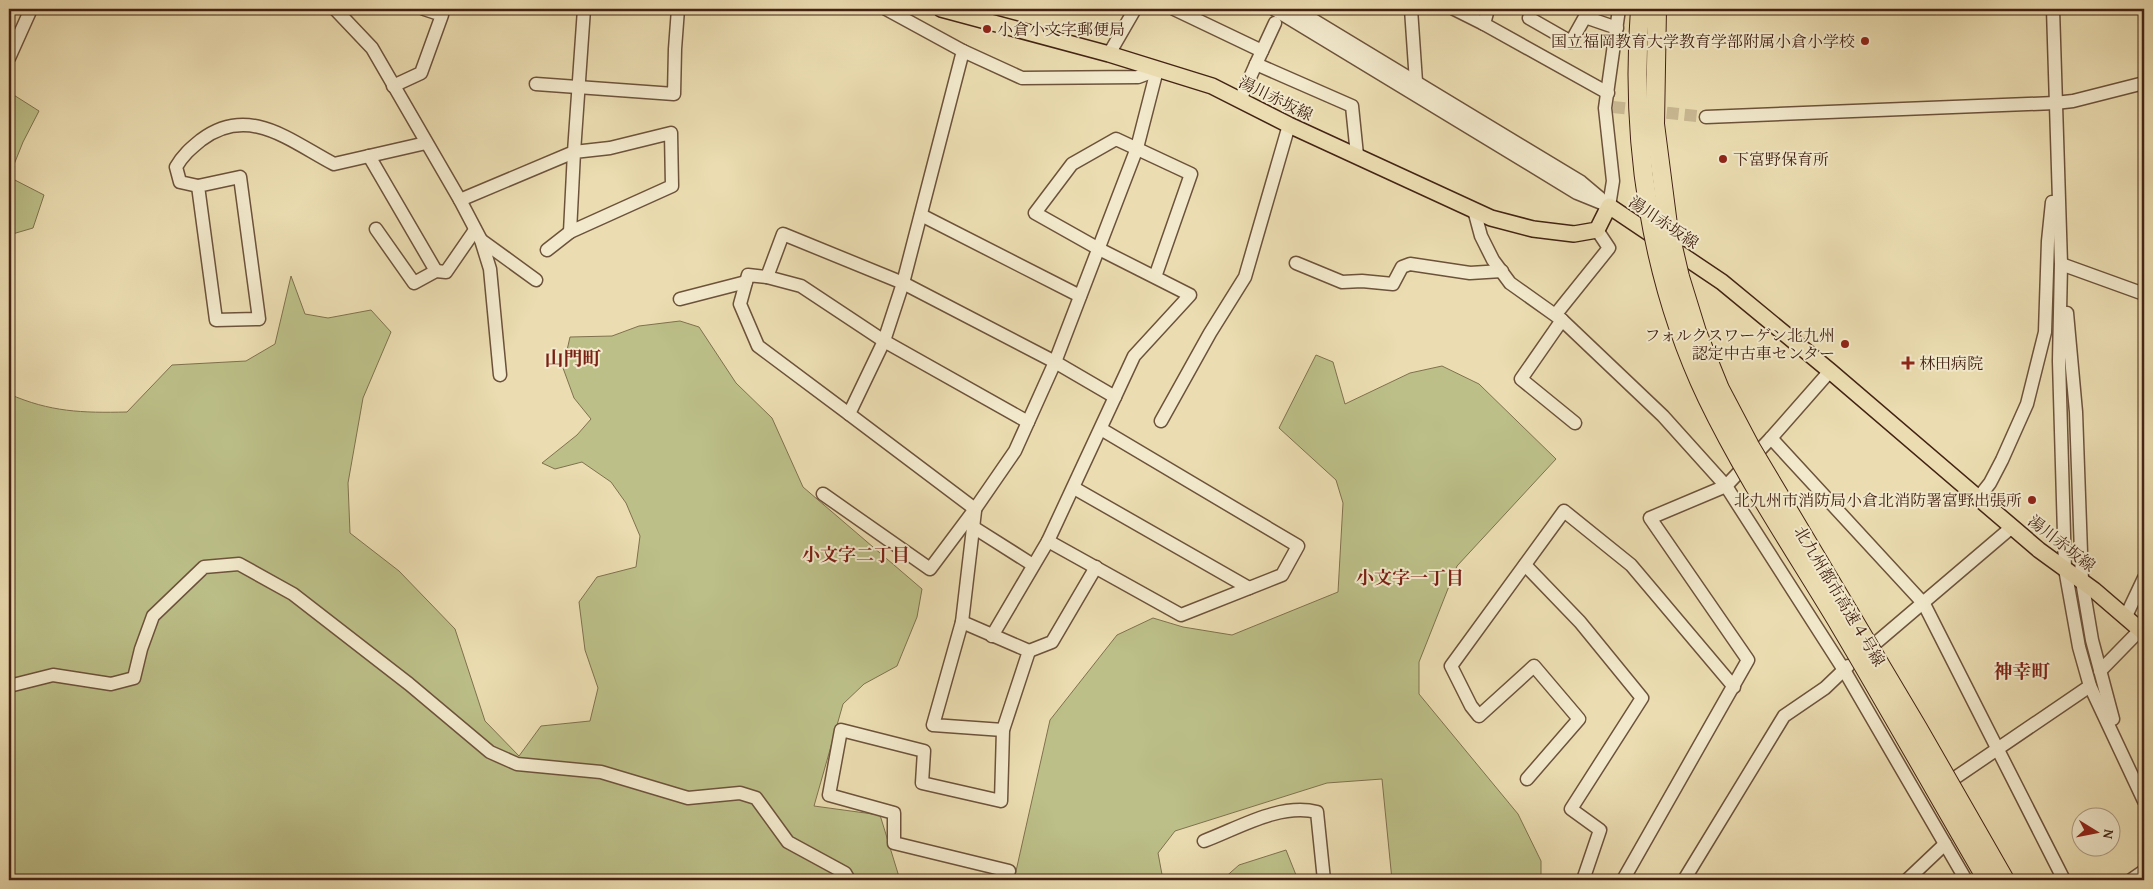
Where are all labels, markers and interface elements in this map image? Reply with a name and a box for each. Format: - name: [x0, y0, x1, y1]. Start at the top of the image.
- place label: 小倉小文字郵便局: [997, 17, 1125, 41]
- marker: 小倉小文字郵便局: [981, 23, 993, 35]
- place label: 国立福岡教育大学教育学部附属小倉小学校: [1551, 29, 1855, 53]
- marker: 国立福岡教育大学教育学部附属小倉小学校: [1859, 35, 1871, 47]
- street label: 湯川赤坂線: [1235, 70, 1317, 126]
- place label: 下富野保育所: [1733, 147, 1829, 171]
- marker: 下富野保育所: [1717, 153, 1729, 165]
- street label: 湯川赤坂線: [1624, 190, 1704, 254]
- place label: フォルクスワーゲン北九州 認定中古車センター: [1645, 323, 1835, 365]
- marker: フォルクスワーゲン北九州 認定中古車センター: [1839, 338, 1851, 350]
- district label: 山門町: [544, 344, 602, 372]
- place label: 林田病院: [1919, 351, 1983, 375]
- marker: 林田病院: [1901, 356, 1915, 370]
- place label: 北九州市消防局小倉北消防署富野出張所: [1734, 488, 2022, 512]
- marker: 北九州市消防局小倉北消防署富野出張所: [2026, 494, 2038, 506]
- street label: 湯川赤坂線: [2023, 509, 2101, 577]
- street label: 北九州都市高速４号線: [1789, 521, 1891, 671]
- district label: 小文字二丁目: [802, 541, 910, 568]
- district label: 小文字一丁目: [1356, 564, 1464, 591]
- district label: 神幸町: [1993, 657, 2051, 685]
- north arrow: [2070, 806, 2120, 856]
- text: N: [2098, 828, 2119, 841]

